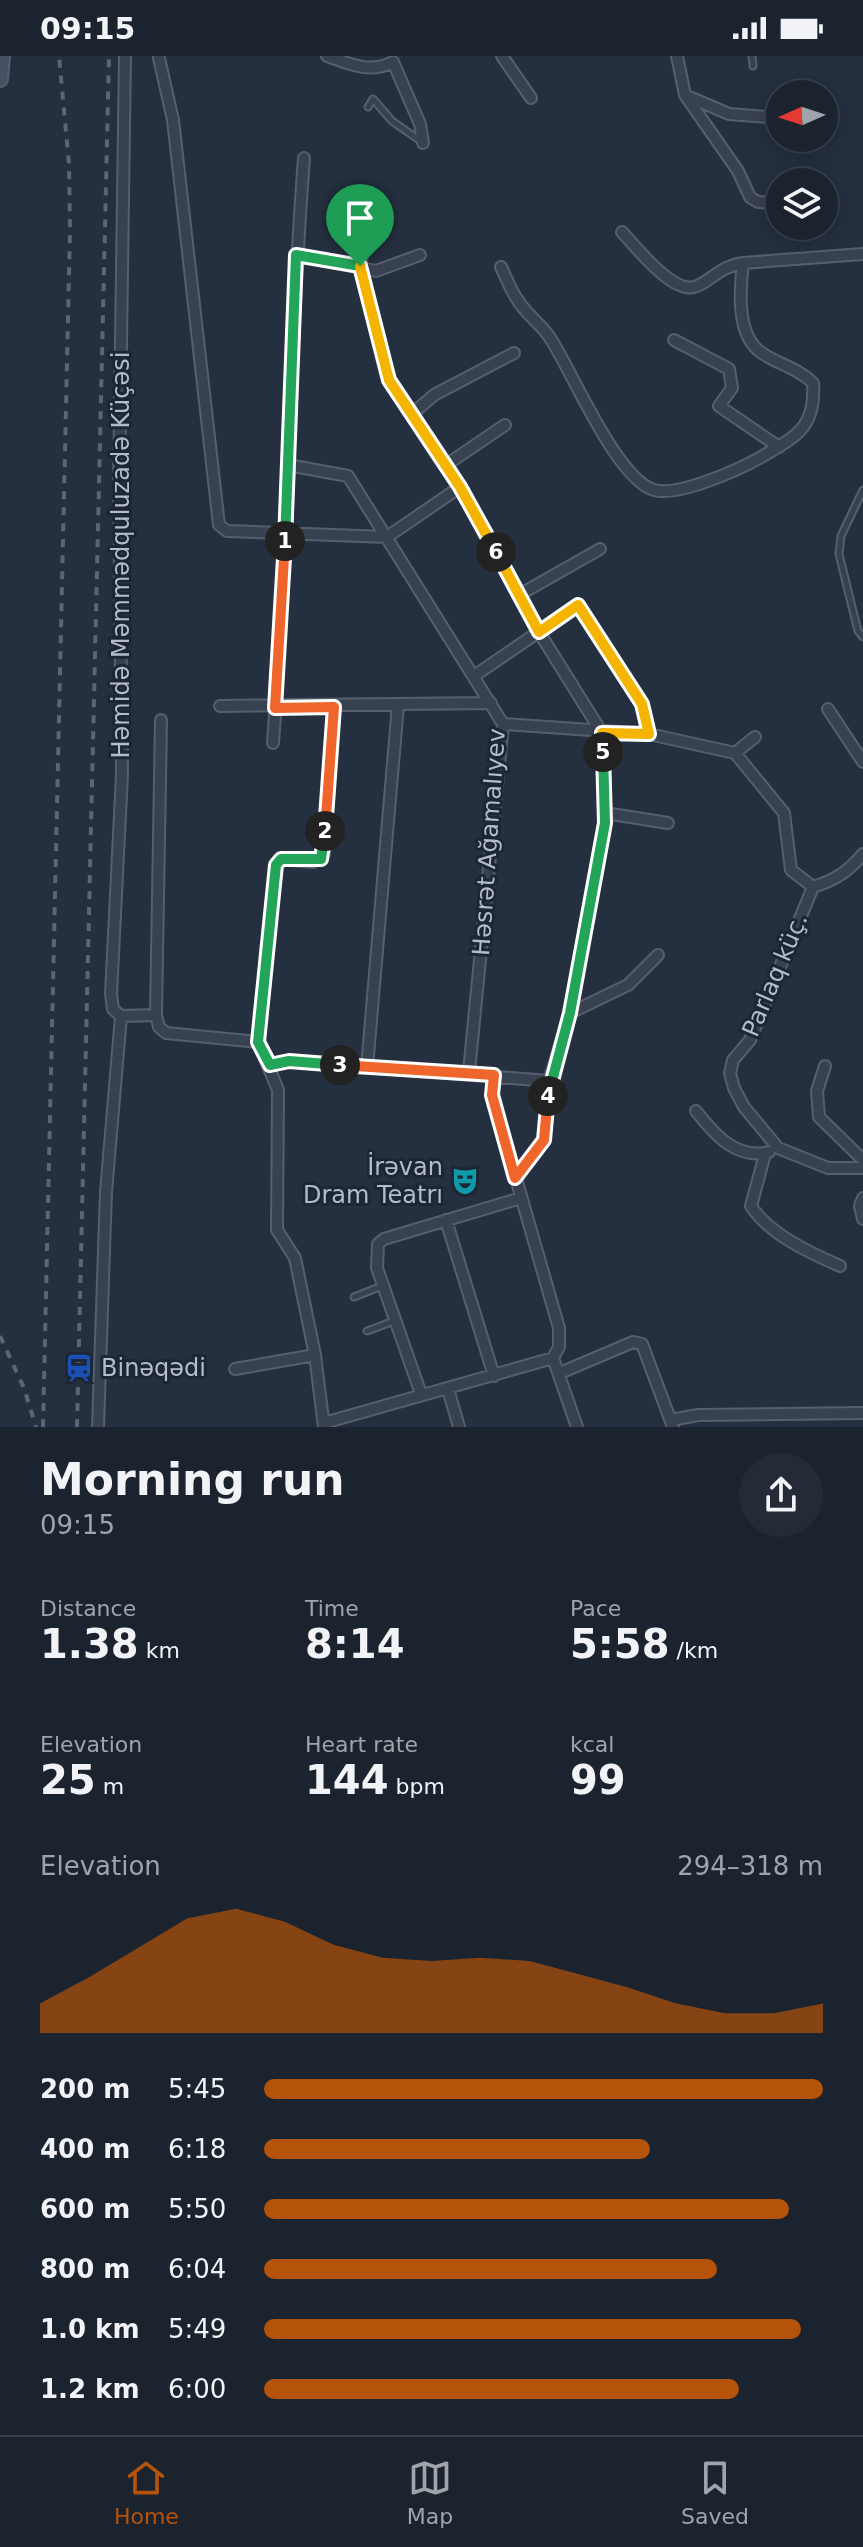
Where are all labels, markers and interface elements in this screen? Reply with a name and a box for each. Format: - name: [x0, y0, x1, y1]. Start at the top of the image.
- text: 09:15: [40, 11, 136, 46]
- north arrow: [766, 80, 838, 152]
- map controls: [766, 80, 838, 240]
- button: layers: [766, 168, 838, 240]
- pin: [326, 184, 394, 266]
- icon: arrive: [338, 196, 382, 240]
- street label: Həmidə Məmmədquluzadə Küçəsi: [107, 352, 135, 758]
- pin: 1: [265, 521, 305, 561]
- text: 1: [277, 528, 293, 553]
- pin: 6: [476, 532, 516, 572]
- text: 6: [488, 539, 504, 564]
- street label: Həsrət Ağamalıyev: [467, 727, 511, 957]
- pin: 5: [583, 732, 623, 772]
- text: 5: [595, 739, 611, 764]
- pin: 2: [305, 811, 345, 851]
- text: 2: [317, 818, 333, 843]
- street label: Parlaq küç.: [736, 909, 814, 1041]
- pin: 3: [320, 1045, 360, 1085]
- text: 3: [332, 1052, 348, 1077]
- pin: 4: [528, 1076, 568, 1116]
- text: 4: [540, 1083, 556, 1108]
- place label: İrəvan Dram Teatrı: [303, 1152, 443, 1209]
- theatre icon: İrəvan Dram Teatrı: [450, 1166, 480, 1196]
- station icon: Binəqədi: [64, 1353, 94, 1383]
- place label: Binəqədi: [101, 1354, 206, 1382]
- button: share: [739, 1453, 823, 1537]
- text: Morning run: [40, 1454, 345, 1505]
- text: 09:15: [40, 1510, 115, 1540]
- text: Distance: [40, 1596, 136, 1621]
- text: Time: [305, 1596, 359, 1621]
- text: Pace: [570, 1596, 621, 1621]
- text: 1.38: [40, 1621, 139, 1667]
- text: 8:14: [305, 1621, 405, 1667]
- text: 5:58: [570, 1621, 670, 1667]
- text: km: [139, 1638, 180, 1663]
- text: /km: [670, 1638, 718, 1663]
- text: Elevation: [40, 1732, 142, 1757]
- text: Heart rate: [305, 1732, 418, 1757]
- text: kcal: [570, 1732, 614, 1757]
- text: 25: [40, 1757, 96, 1803]
- text: 144: [305, 1757, 389, 1803]
- text: 99: [570, 1757, 626, 1803]
- text: m: [96, 1774, 124, 1799]
- text: bpm: [389, 1774, 445, 1799]
- text: Elevation: [40, 1851, 161, 1881]
- text: 294–318 m: [677, 1851, 823, 1881]
- text: 200 m: [40, 2074, 130, 2104]
- text: 5:45: [168, 2074, 226, 2104]
- text: 400 m: [40, 2134, 130, 2164]
- text: 6:18: [168, 2134, 226, 2164]
- text: 600 m: [40, 2194, 130, 2224]
- text: 5:50: [168, 2194, 226, 2224]
- text: 800 m: [40, 2254, 130, 2284]
- text: 6:04: [168, 2254, 226, 2284]
- text: 1.0 km: [40, 2314, 140, 2344]
- text: 5:49: [168, 2314, 226, 2344]
- text: 1.2 km: [40, 2374, 140, 2404]
- text: 6:00: [168, 2374, 226, 2404]
- tab: Home: [114, 2456, 179, 2529]
- tab: Map: [407, 2456, 453, 2529]
- tab: Saved: [681, 2456, 749, 2529]

